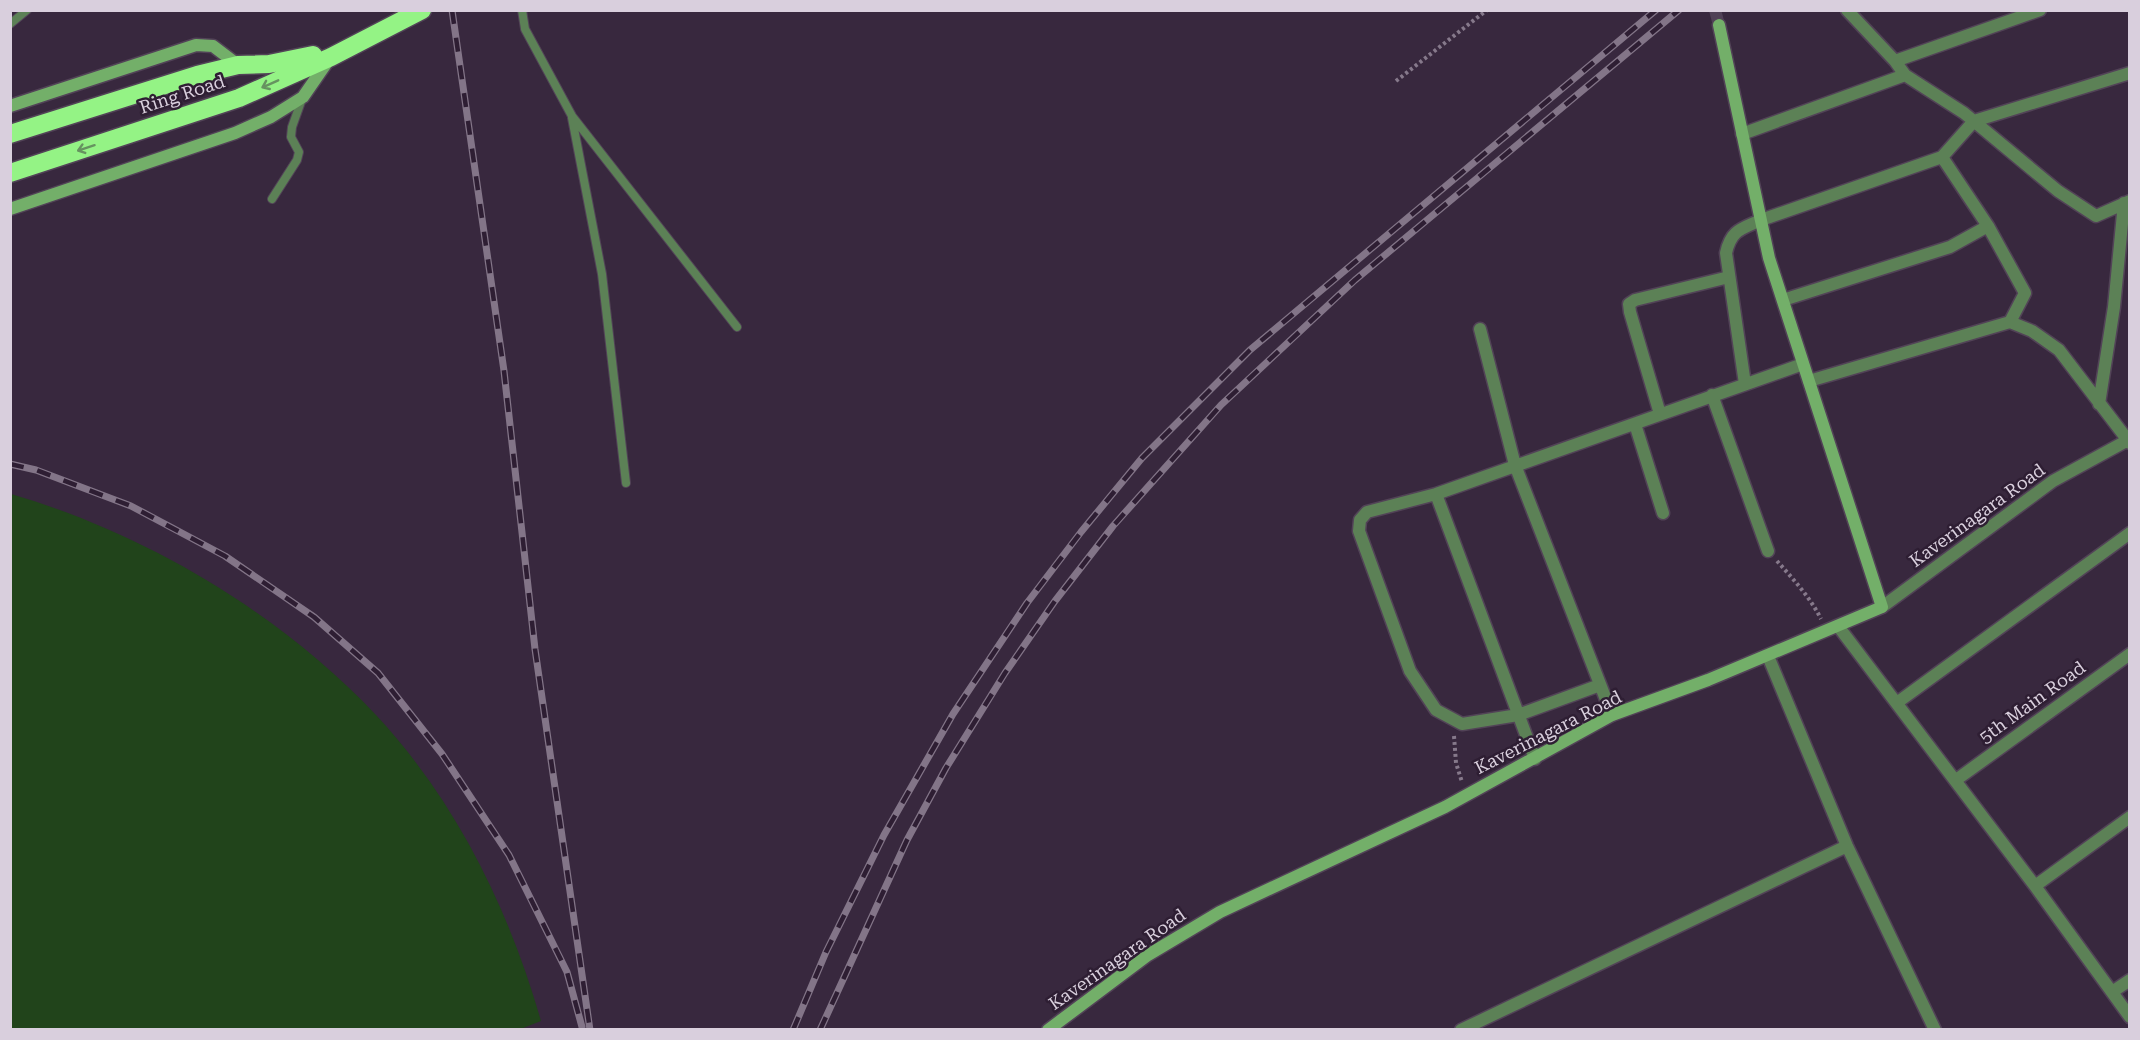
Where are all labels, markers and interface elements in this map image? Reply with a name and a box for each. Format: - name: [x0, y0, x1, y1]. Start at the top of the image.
- street label: Ring Road: [136, 70, 228, 118]
- one-way arrow: [261, 79, 279, 90]
- one-way arrow: [77, 144, 96, 155]
- street label: Kaverinagara Road: [1905, 459, 2049, 571]
- street label: 5th Main Road: [1975, 656, 2089, 747]
- street label: Kaverinagara Road: [1471, 686, 1625, 778]
- street label: Kaverinagara Road: [1045, 904, 1190, 1014]

